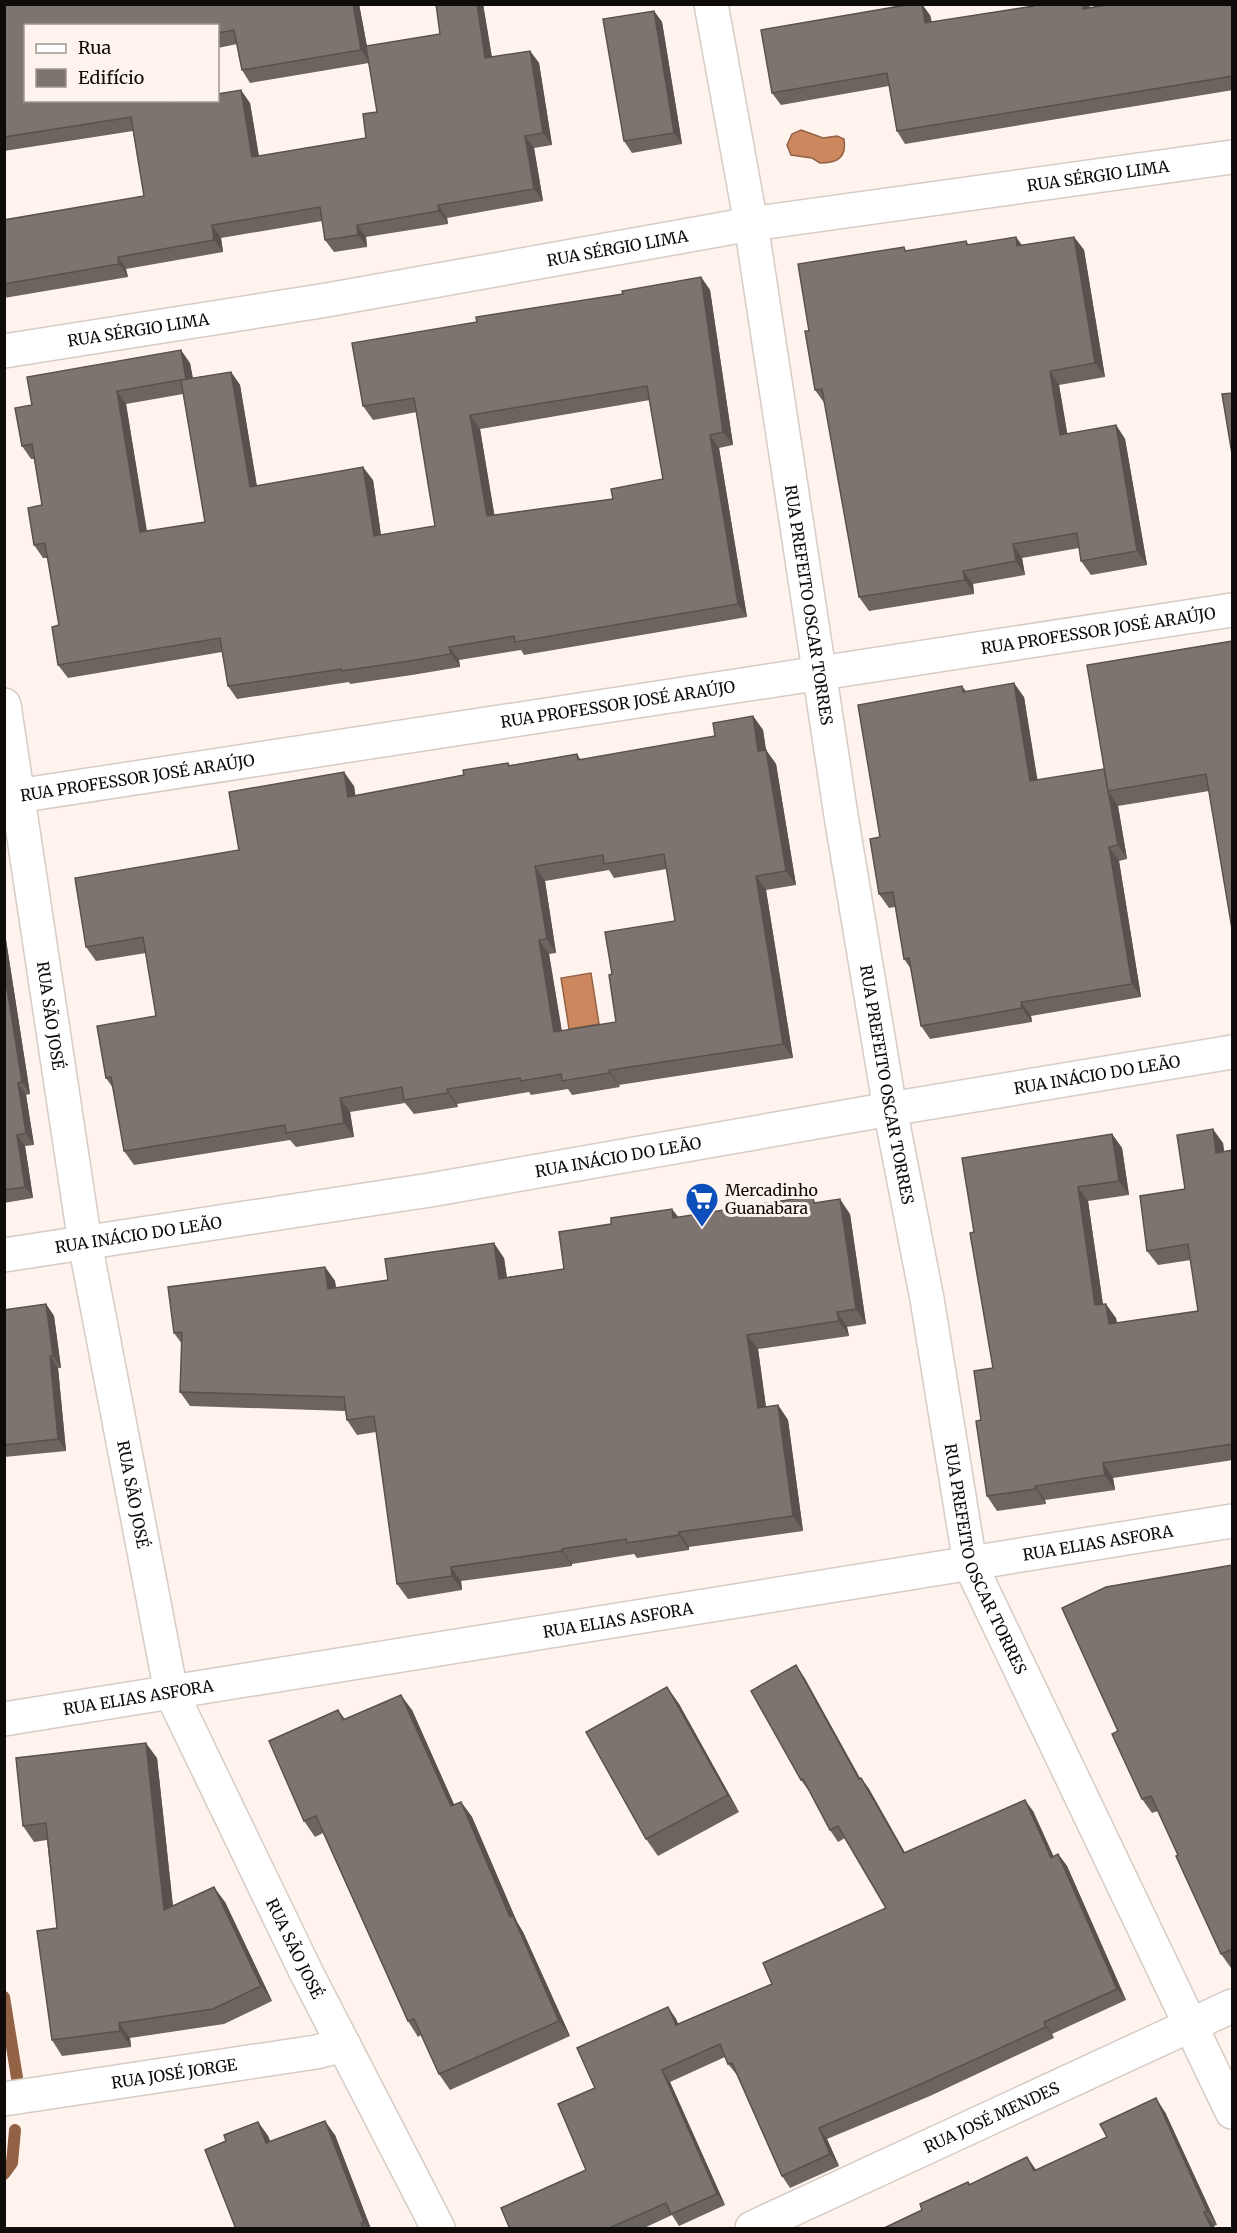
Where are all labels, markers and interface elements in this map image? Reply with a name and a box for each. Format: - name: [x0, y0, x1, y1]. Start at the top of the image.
- legend: [24, 24, 219, 102]
- text: Rua: [78, 36, 112, 59]
- text: Edifício: [78, 66, 144, 89]
- street label: RUA SÉRGIO LIMA: [1026, 156, 1171, 195]
- street label: RUA SÉRGIO LIMA: [545, 225, 690, 270]
- street label: RUA SÉRGIO LIMA: [66, 309, 211, 351]
- street label: RUA PREFEITO OSCAR TORRES: [781, 483, 837, 727]
- street label: RUA PROFESSOR JOSÉ ARAÚJO: [980, 603, 1217, 658]
- street label: RUA PROFESSOR JOSÉ ARAÚJO: [499, 676, 737, 732]
- street label: RUA PROFESSOR JOSÉ ARAÚJO: [19, 750, 257, 805]
- street label: RUA SÃO JOSÉ: [33, 960, 69, 1072]
- street label: RUA PREFEITO OSCAR TORRES: [856, 963, 918, 1206]
- street label: RUA INÁCIO DO LEÃO: [1012, 1051, 1182, 1098]
- street label: RUA INÁCIO DO LEÃO: [533, 1132, 703, 1181]
- place label: Mercadinho Guanabara: [725, 1180, 818, 1218]
- supermarket icon: Mercadinho Guanabara: [684, 1181, 720, 1228]
- street label: RUA INÁCIO DO LEÃO: [54, 1212, 224, 1257]
- street label: RUA SÃO JOSÉ: [113, 1439, 153, 1551]
- street label: RUA PREFEITO OSCAR TORRES: [941, 1442, 1031, 1677]
- street label: RUA ELIAS ASFORA: [1021, 1521, 1175, 1565]
- street label: RUA ELIAS ASFORA: [541, 1598, 695, 1642]
- street label: RUA ELIAS ASFORA: [62, 1675, 216, 1719]
- street label: RUA SÃO JOSÉ: [262, 1895, 328, 2003]
- street label: RUA JOSÉ JORGE: [110, 2054, 239, 2093]
- street label: RUA JOSÉ MENDES: [921, 2077, 1063, 2157]

